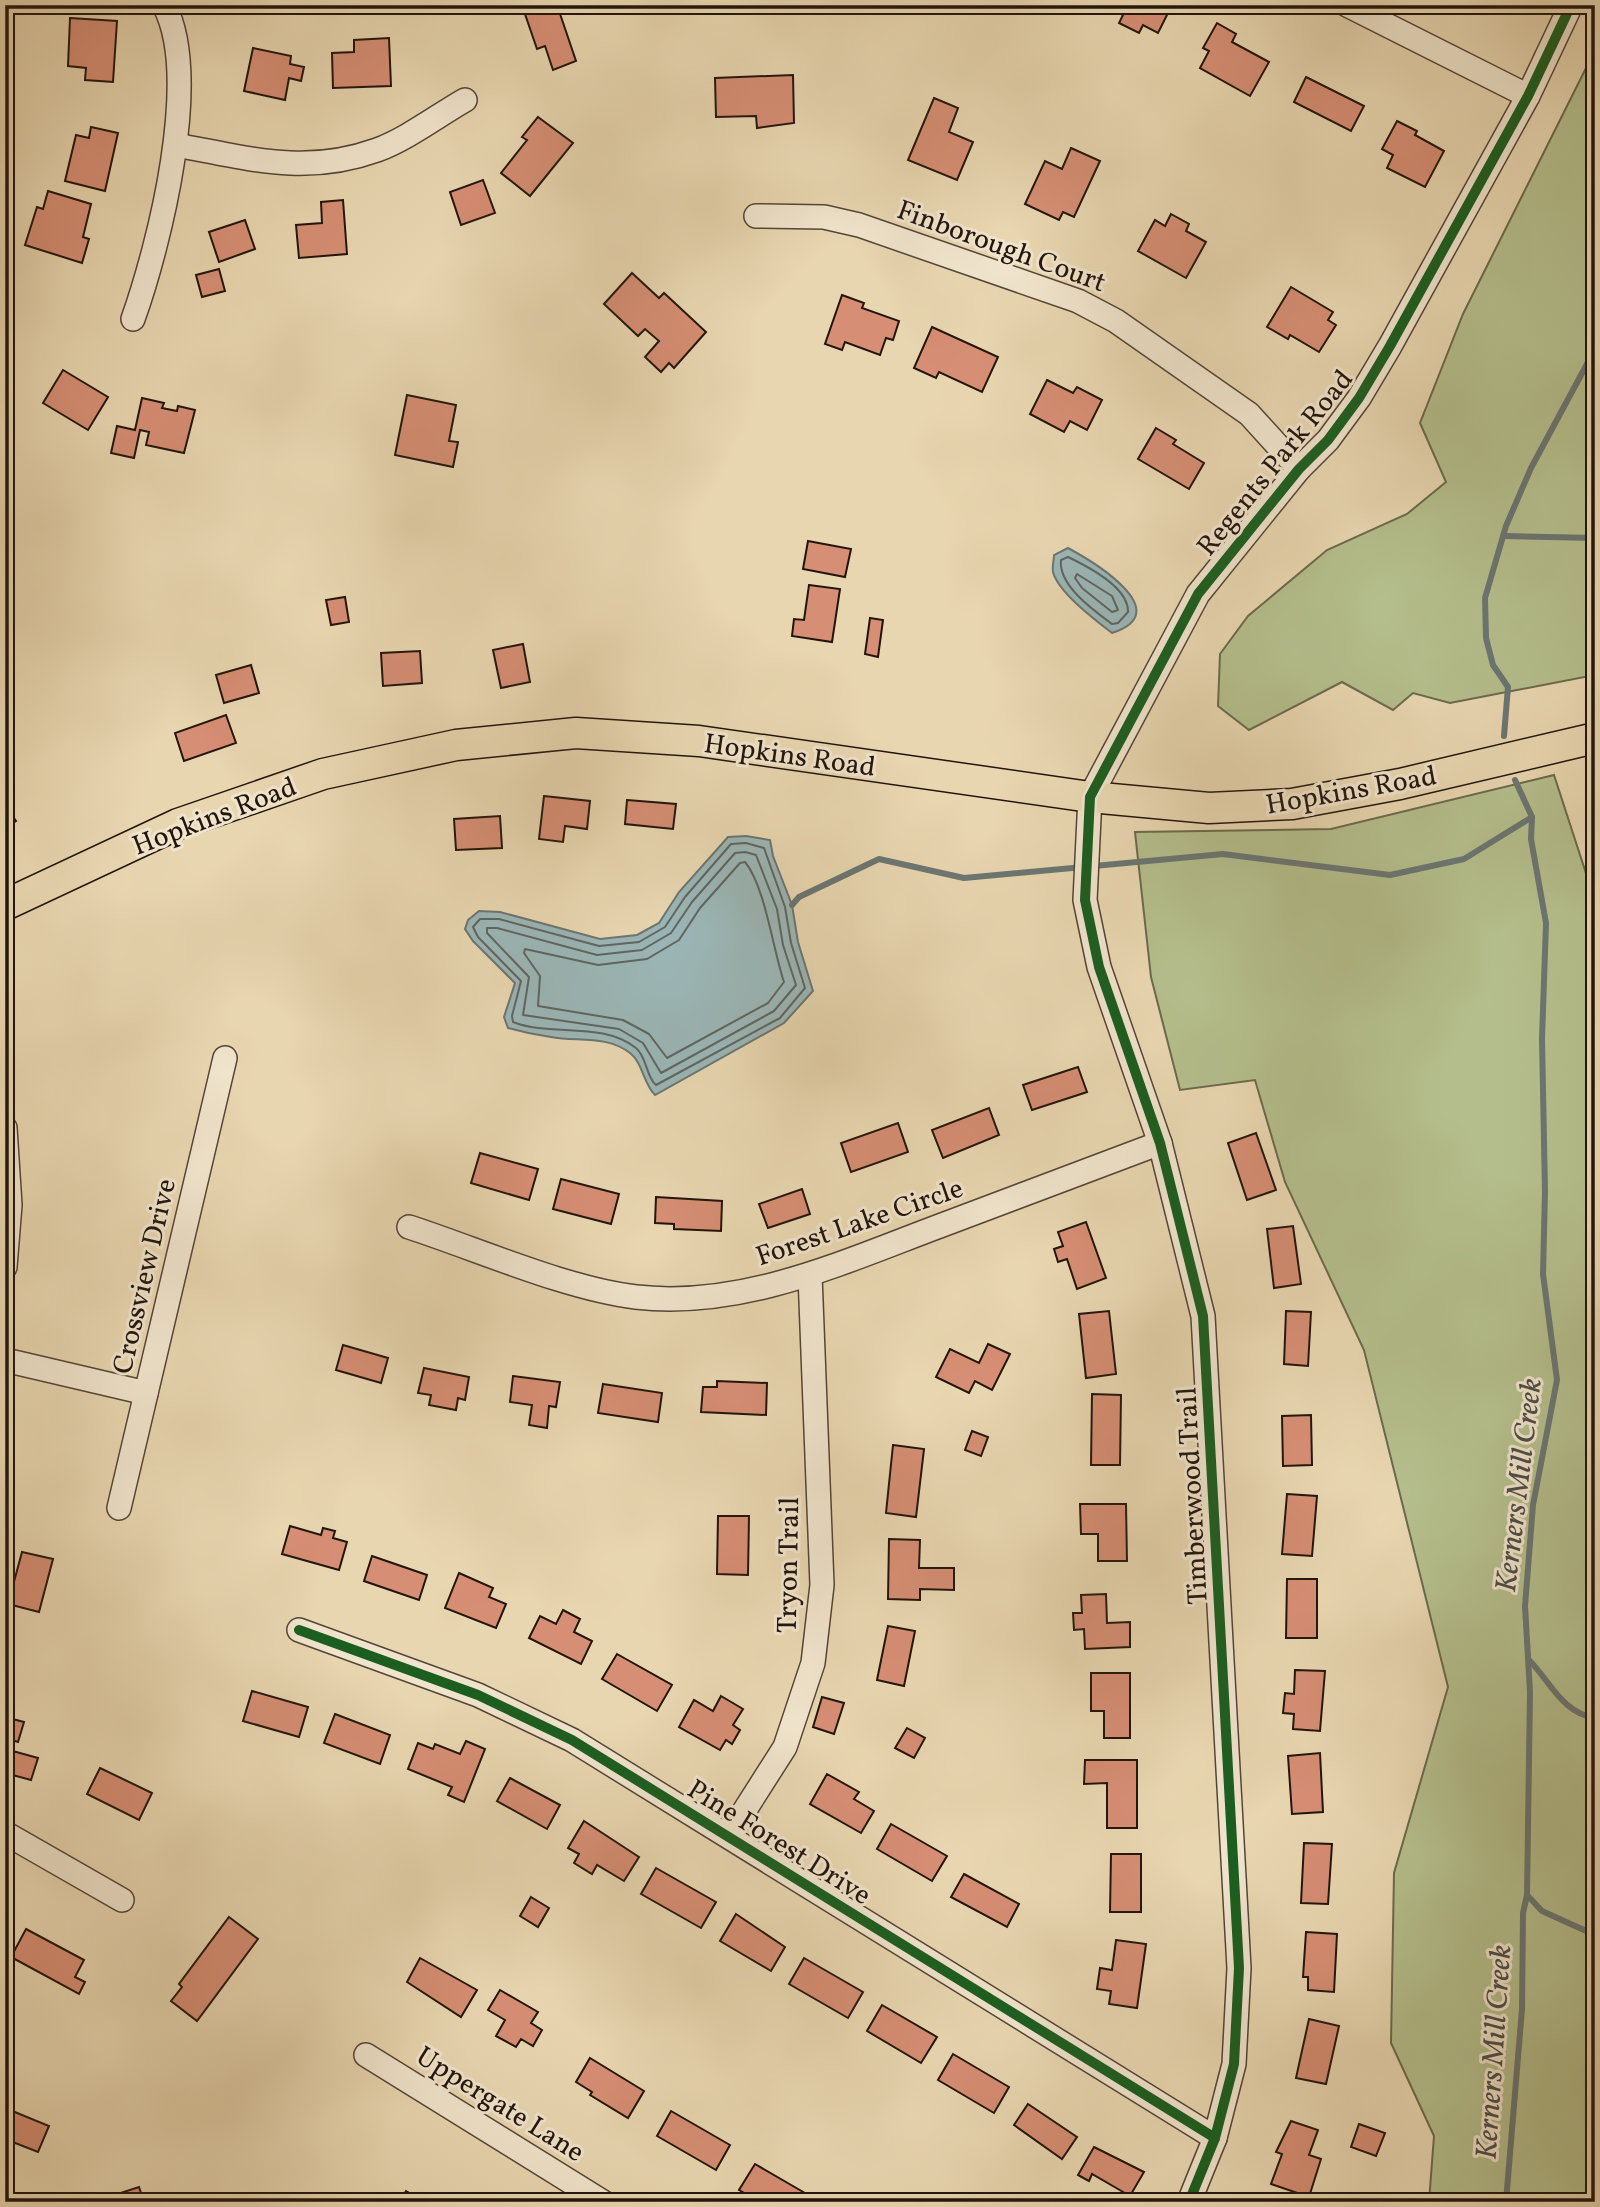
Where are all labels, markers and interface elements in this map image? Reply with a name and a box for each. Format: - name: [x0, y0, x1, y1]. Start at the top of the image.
- street label: Finborough Court: [891, 191, 1111, 303]
- street label: Regents Park Road: [1189, 362, 1363, 565]
- street label: Hopkins Road: [701, 725, 878, 788]
- street label: Hopkins Road: [1263, 757, 1440, 826]
- street label: Hopkins Road: [127, 768, 303, 867]
- street label: Forest Lake Circle: [751, 1170, 969, 1277]
- street label: Crossview Drive: [104, 1175, 187, 1378]
- water label: Kerners Mill Creek: [1486, 1376, 1554, 1595]
- street label: Timberwood Trail: [1168, 1386, 1219, 1606]
- street label: Tryon Trail: [769, 1497, 810, 1633]
- street label: Pine Forest Drive: [679, 1771, 878, 1915]
- water label: Kerners Mill Creek: [1467, 1943, 1523, 2161]
- street label: Uppergate Lane: [408, 2038, 591, 2172]

